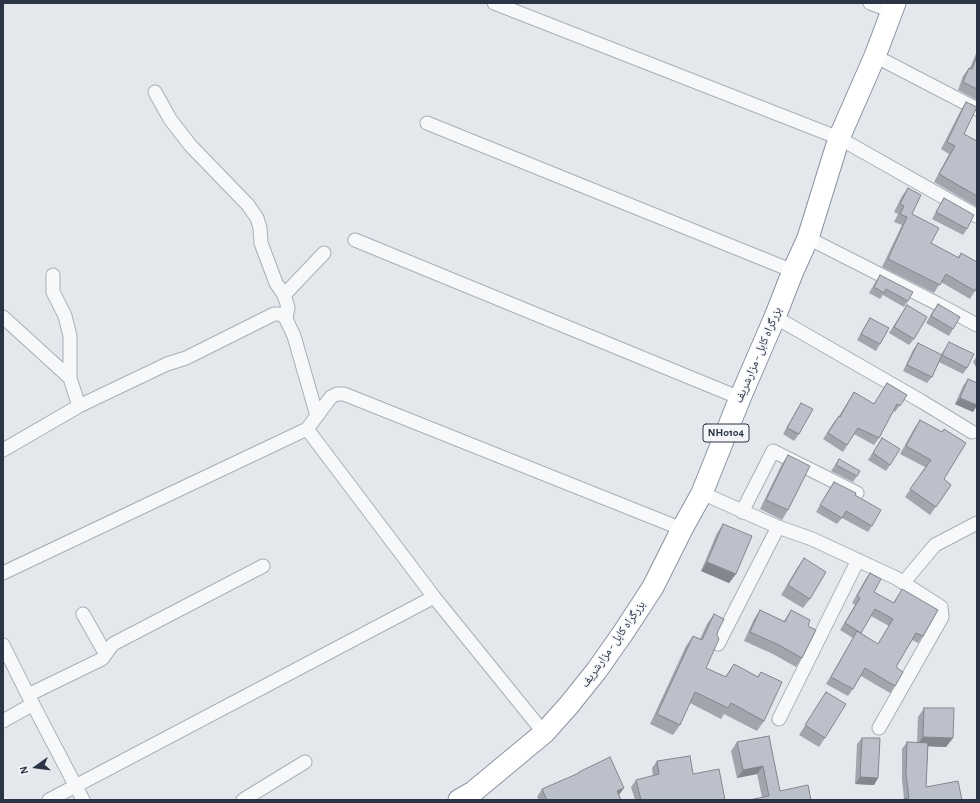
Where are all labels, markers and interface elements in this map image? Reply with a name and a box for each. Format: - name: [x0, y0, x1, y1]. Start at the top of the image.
- street label: بزرگراه کابل - مزارشریف: [731, 305, 785, 405]
- road number: NH0104: [703, 424, 749, 442]
- street label: بزرگراه کابل - مزارشریف: [578, 598, 648, 690]
- north arrow: [16, 747, 56, 787]
- text: N: [18, 765, 30, 775]

